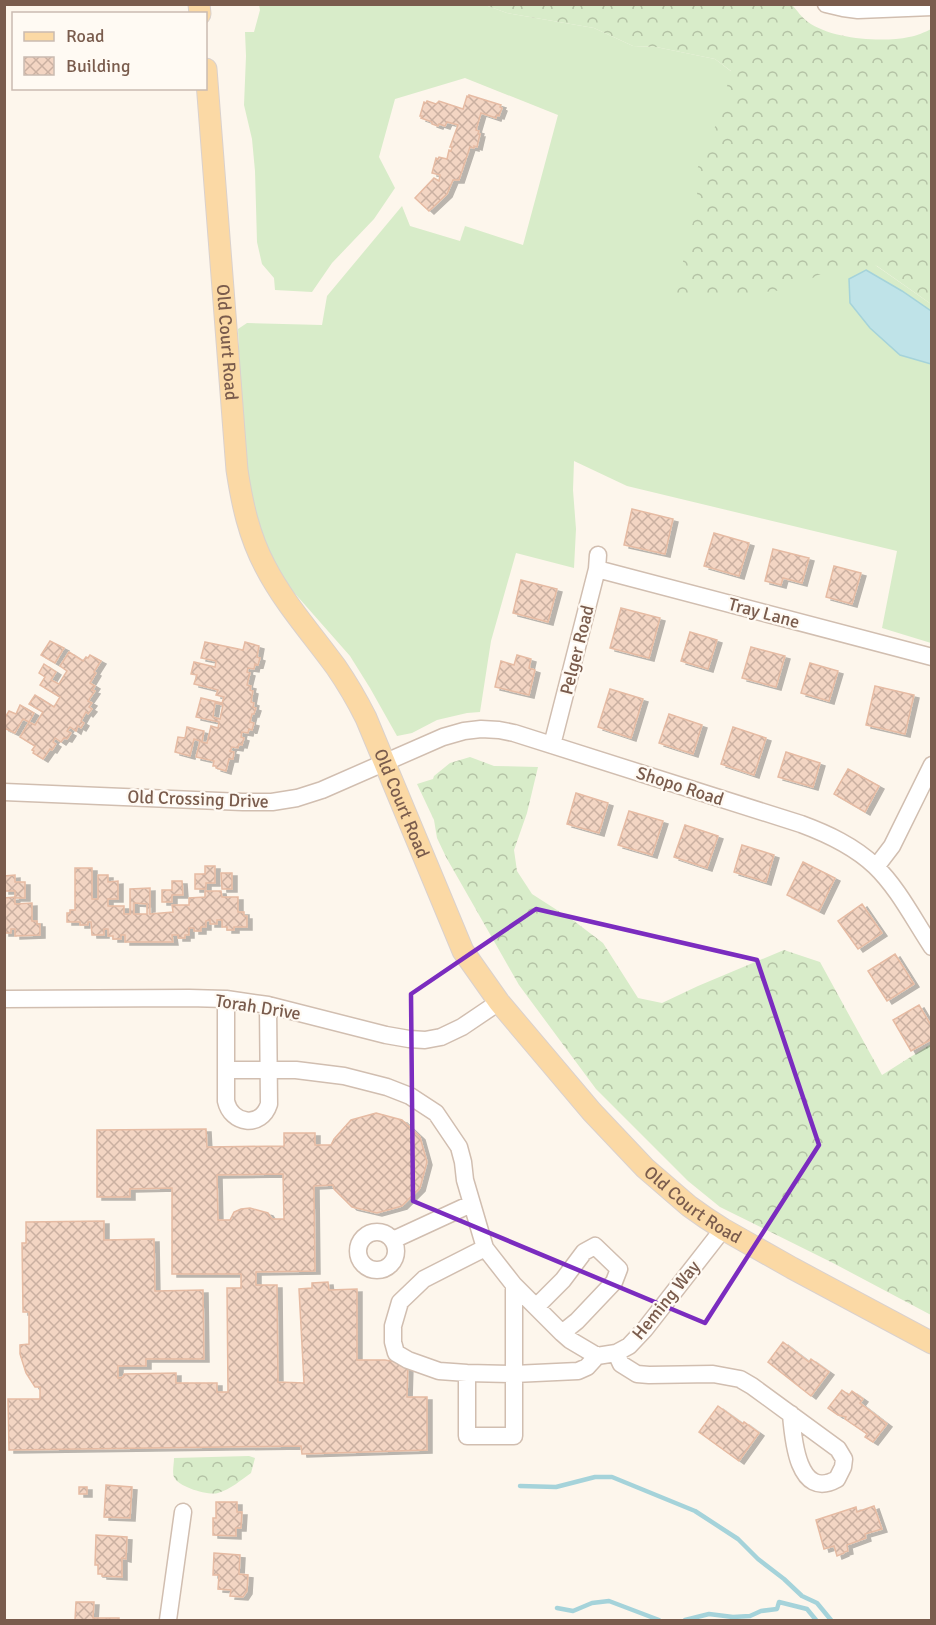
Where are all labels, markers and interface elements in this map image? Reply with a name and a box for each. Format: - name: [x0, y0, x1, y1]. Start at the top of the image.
- legend: [12, 12, 207, 90]
- text: Road: [66, 25, 105, 47]
- text: Building: [66, 55, 130, 77]
- street label: Old Court Road: [212, 283, 243, 401]
- street label: Tray Lane: [726, 593, 802, 633]
- street label: Pelger Road: [555, 603, 599, 697]
- street label: Old Court Road: [369, 745, 434, 861]
- street label: Shopo Road: [634, 762, 726, 810]
- street label: Old Crossing Drive: [127, 786, 269, 812]
- street label: Torah Drive: [214, 989, 302, 1025]
- street label: Old Court Road: [640, 1161, 745, 1248]
- street label: Heming Way: [627, 1255, 705, 1344]

